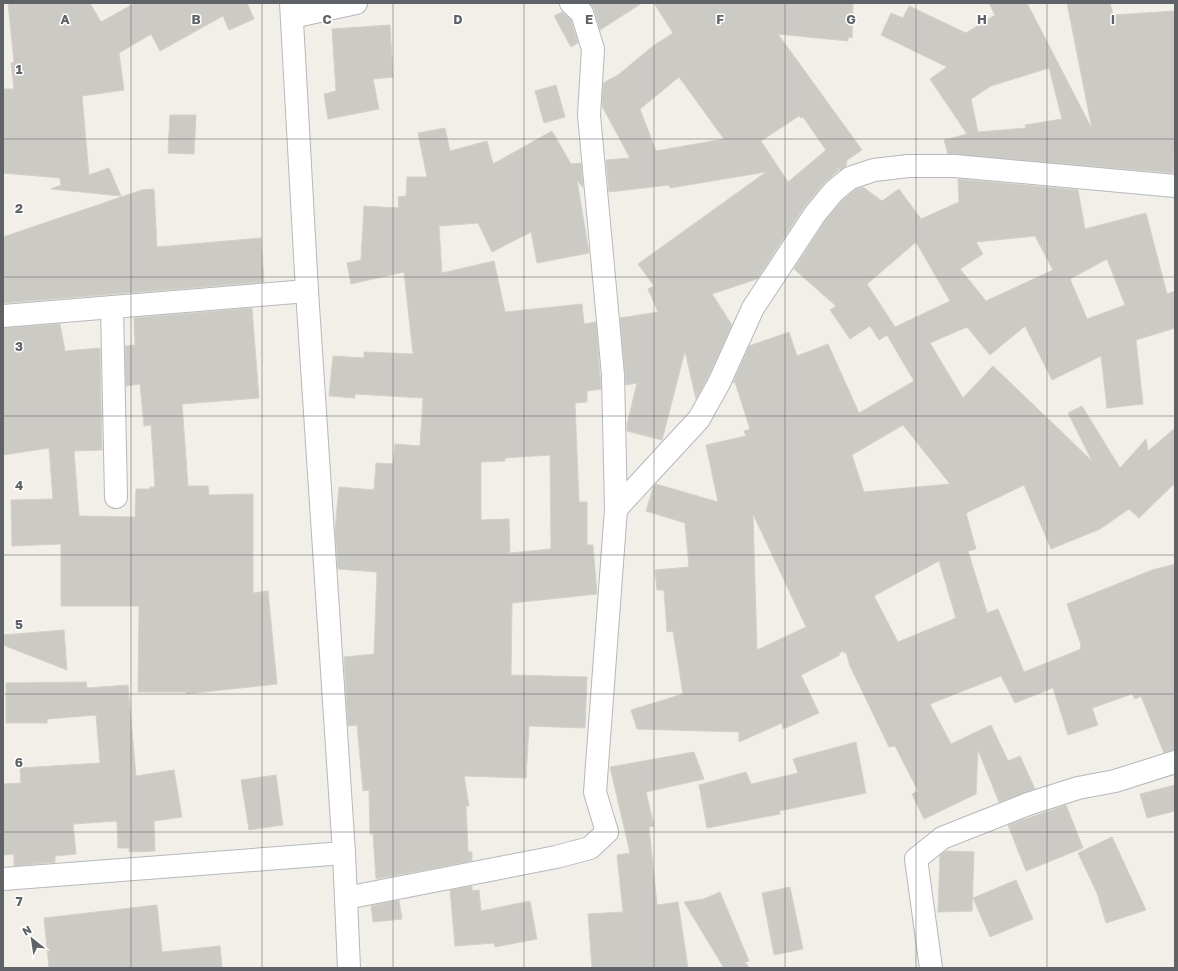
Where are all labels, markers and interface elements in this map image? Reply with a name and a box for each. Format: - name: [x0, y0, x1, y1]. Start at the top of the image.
- text: A: [60, 11, 70, 27]
- text: B: [191, 11, 201, 27]
- text: C: [322, 11, 332, 27]
- text: D: [453, 11, 463, 27]
- text: E: [585, 11, 593, 27]
- text: F: [716, 11, 724, 27]
- text: G: [846, 11, 856, 27]
- text: H: [977, 11, 987, 27]
- text: I: [1111, 11, 1115, 27]
- text: 1: [16, 61, 23, 77]
- text: 2: [15, 200, 23, 216]
- text: 3: [15, 338, 23, 354]
- text: 4: [15, 477, 23, 493]
- text: 5: [15, 616, 23, 632]
- text: 6: [15, 754, 23, 770]
- text: 7: [15, 893, 23, 909]
- north arrow: [12, 919, 52, 959]
- text: N: [20, 922, 34, 938]

